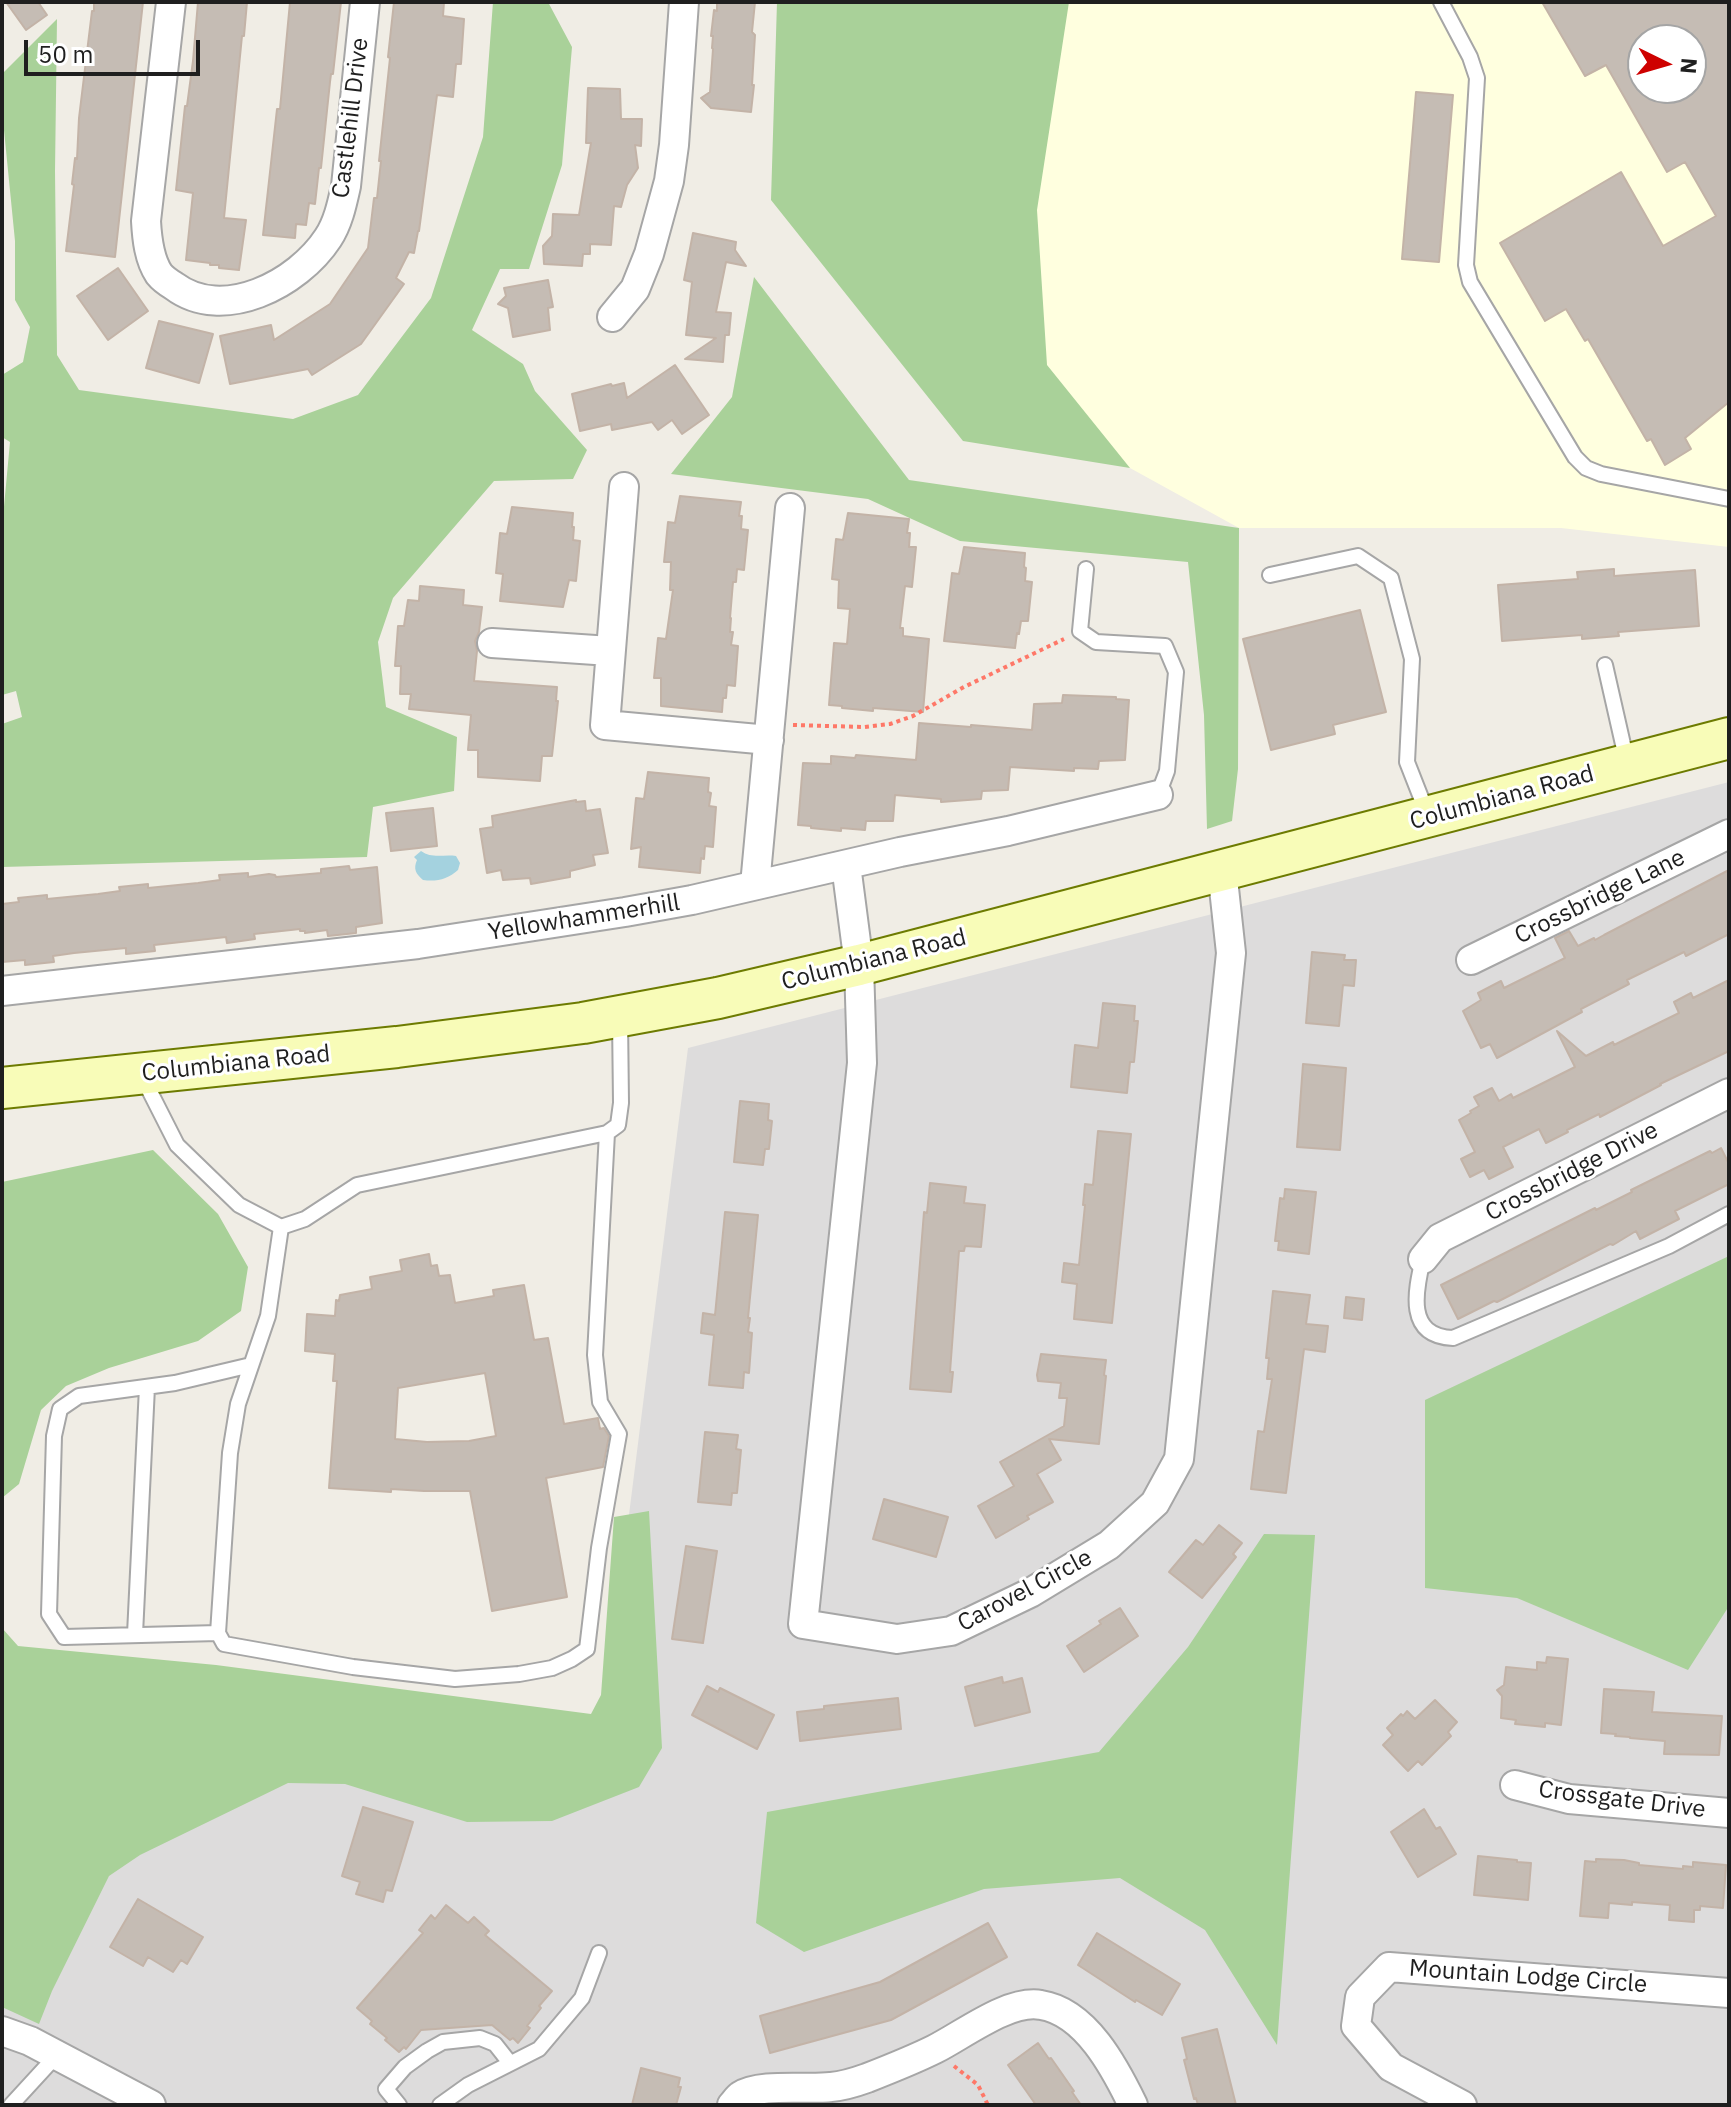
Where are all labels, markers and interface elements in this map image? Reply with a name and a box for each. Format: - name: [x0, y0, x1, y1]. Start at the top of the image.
- scale bar: [28, 24, 204, 74]
- north arrow: [1627, 24, 1707, 104]
- street label: Castlehill Drive: [327, 36, 375, 200]
- text: 50 m: [38, 38, 93, 70]
- text: N: [1674, 57, 1705, 75]
- street label: Columbiana Road: [1407, 760, 1597, 836]
- street label: Crossbridge Lane: [1510, 843, 1690, 951]
- street label: Yellowhammerhill: [486, 889, 682, 947]
- street label: Columbiana Road: [779, 923, 969, 997]
- street label: Columbiana Road: [140, 1040, 332, 1088]
- street label: Crossbridge Drive: [1481, 1116, 1663, 1228]
- street label: Carovel Circle: [953, 1544, 1097, 1638]
- street label: Crossgate Drive: [1537, 1775, 1707, 1825]
- street label: Mountain Lodge Circle: [1408, 1954, 1648, 2000]

